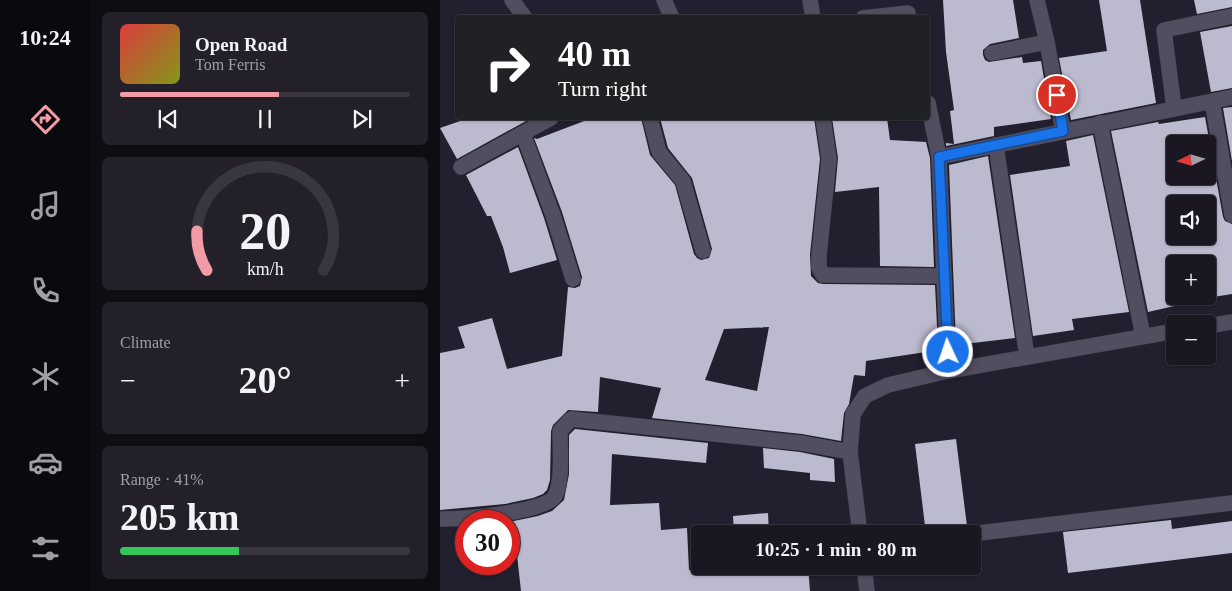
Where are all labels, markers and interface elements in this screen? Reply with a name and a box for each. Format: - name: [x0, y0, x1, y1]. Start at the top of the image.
- text: 10:24: [19, 25, 71, 50]
- text: Open Road: [195, 34, 287, 55]
- icon: right: [475, 35, 540, 100]
- text: 40 m: [558, 35, 631, 74]
- text: Tom Ferris: [195, 56, 265, 73]
- pin: [1036, 74, 1078, 116]
- text: Turn right: [558, 76, 647, 101]
- icon: arrive: [1043, 81, 1071, 109]
- icon: directions: [28, 102, 63, 137]
- icon: previous: [154, 105, 182, 133]
- icon: pause: [251, 105, 279, 133]
- icon: next: [348, 105, 376, 133]
- north arrow: [1166, 135, 1216, 185]
- map controls: [1166, 135, 1216, 365]
- icon: music: [28, 188, 63, 223]
- button: sound: [1166, 195, 1216, 245]
- text: 20: [239, 203, 291, 260]
- button: +: [1166, 255, 1216, 305]
- text: km/h: [247, 259, 283, 279]
- icon: phone: [28, 273, 63, 308]
- button: −: [1166, 315, 1216, 365]
- position arrow: [921, 325, 973, 377]
- text: Climate: [120, 334, 171, 351]
- icon: climate: [28, 359, 63, 394]
- text: 20°: [238, 359, 292, 401]
- text: −: [120, 365, 136, 396]
- text: +: [394, 365, 410, 396]
- icon: car: [28, 445, 63, 480]
- text: Range · 41%: [120, 471, 204, 488]
- text: 205 km: [120, 496, 239, 538]
- speed limit sign: 30: [455, 510, 520, 575]
- icon: filters: [28, 531, 63, 566]
- text: 10:25 · 1 min · 80 m: [755, 539, 917, 560]

